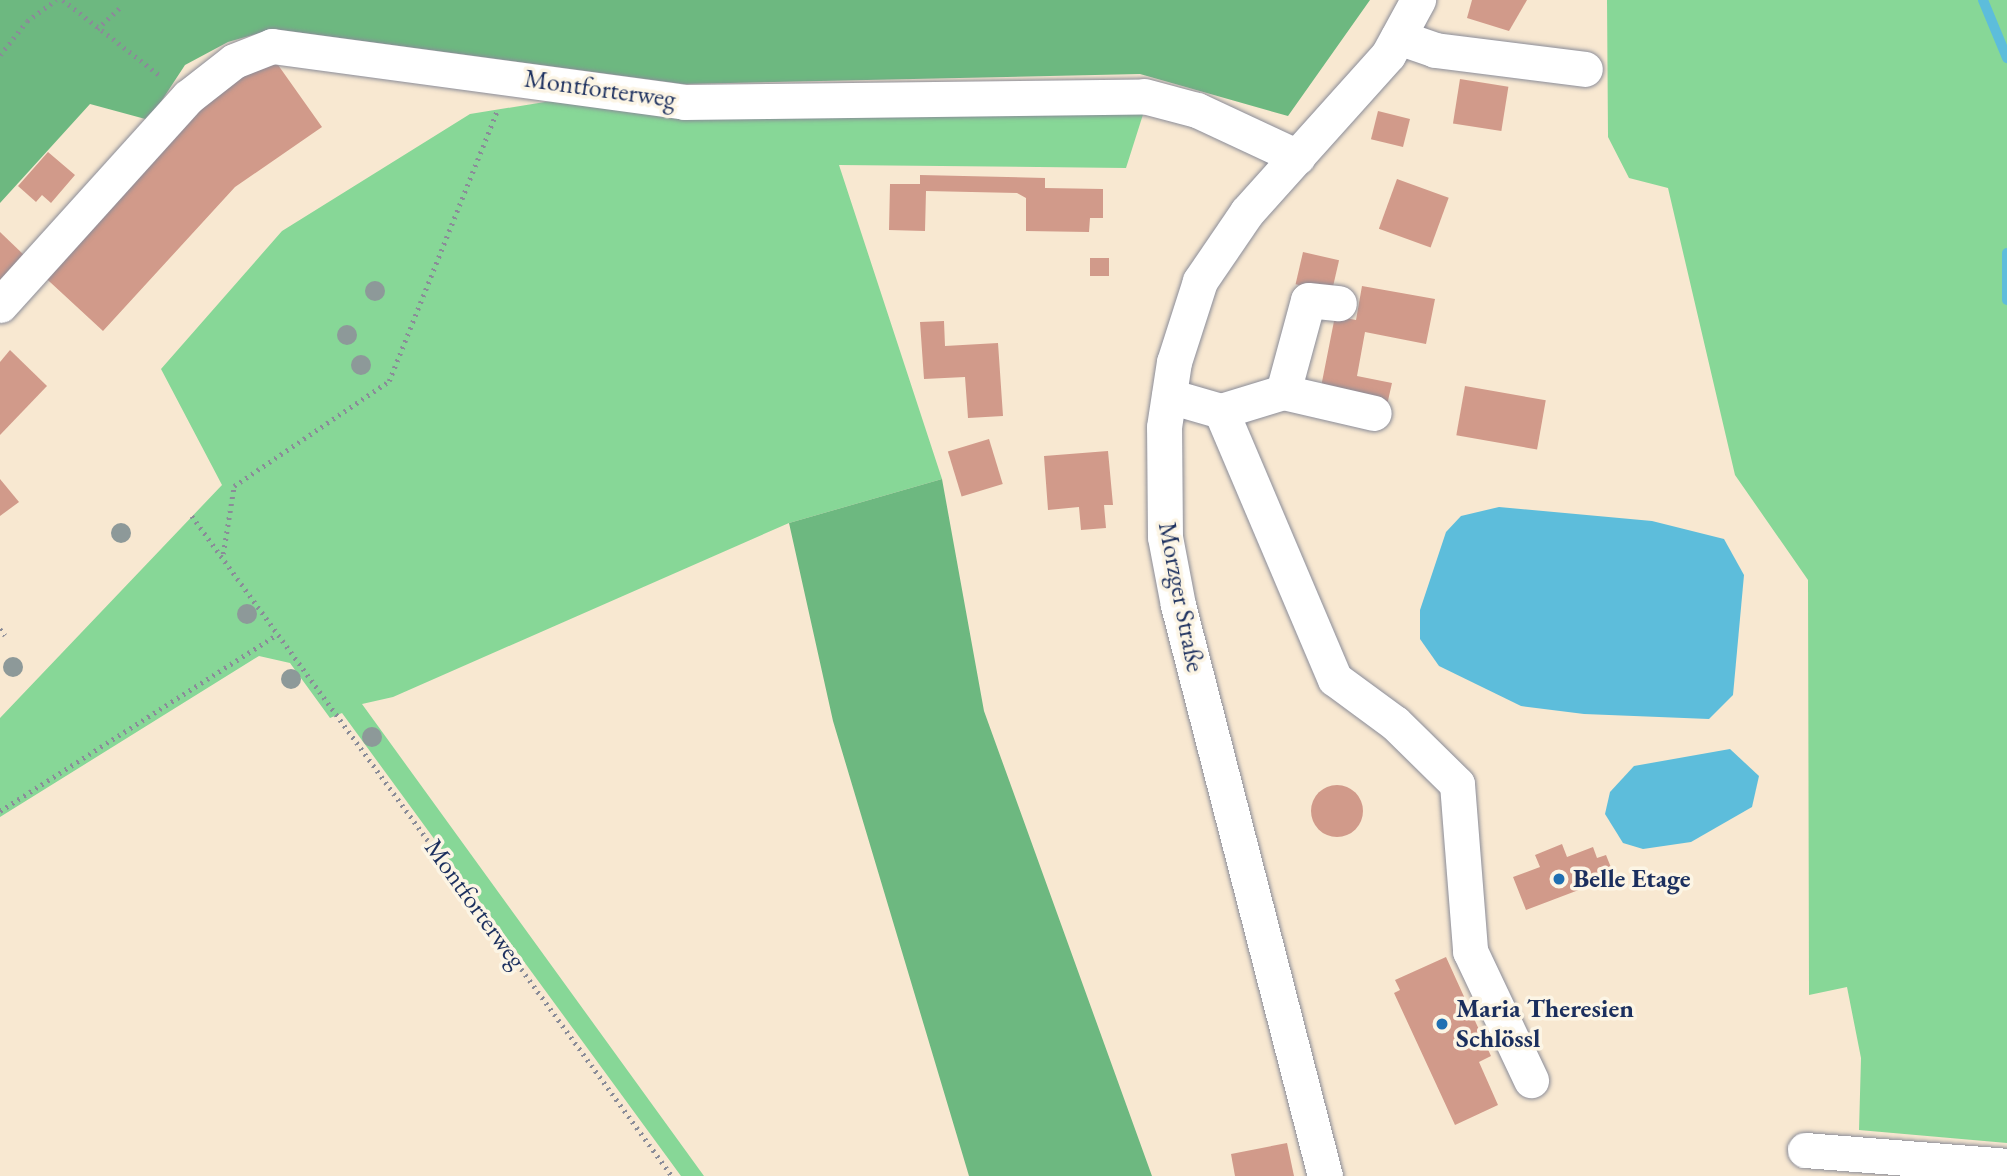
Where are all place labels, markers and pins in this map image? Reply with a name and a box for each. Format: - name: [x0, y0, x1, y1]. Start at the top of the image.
- place label: Belle Etage: [1573, 863, 1691, 895]
- marker: Belle Etage: [1551, 871, 1567, 887]
- place label: Maria Theresien Schlössl: [1456, 993, 1634, 1054]
- marker: Maria Theresien Schlössl: [1434, 1016, 1450, 1032]

